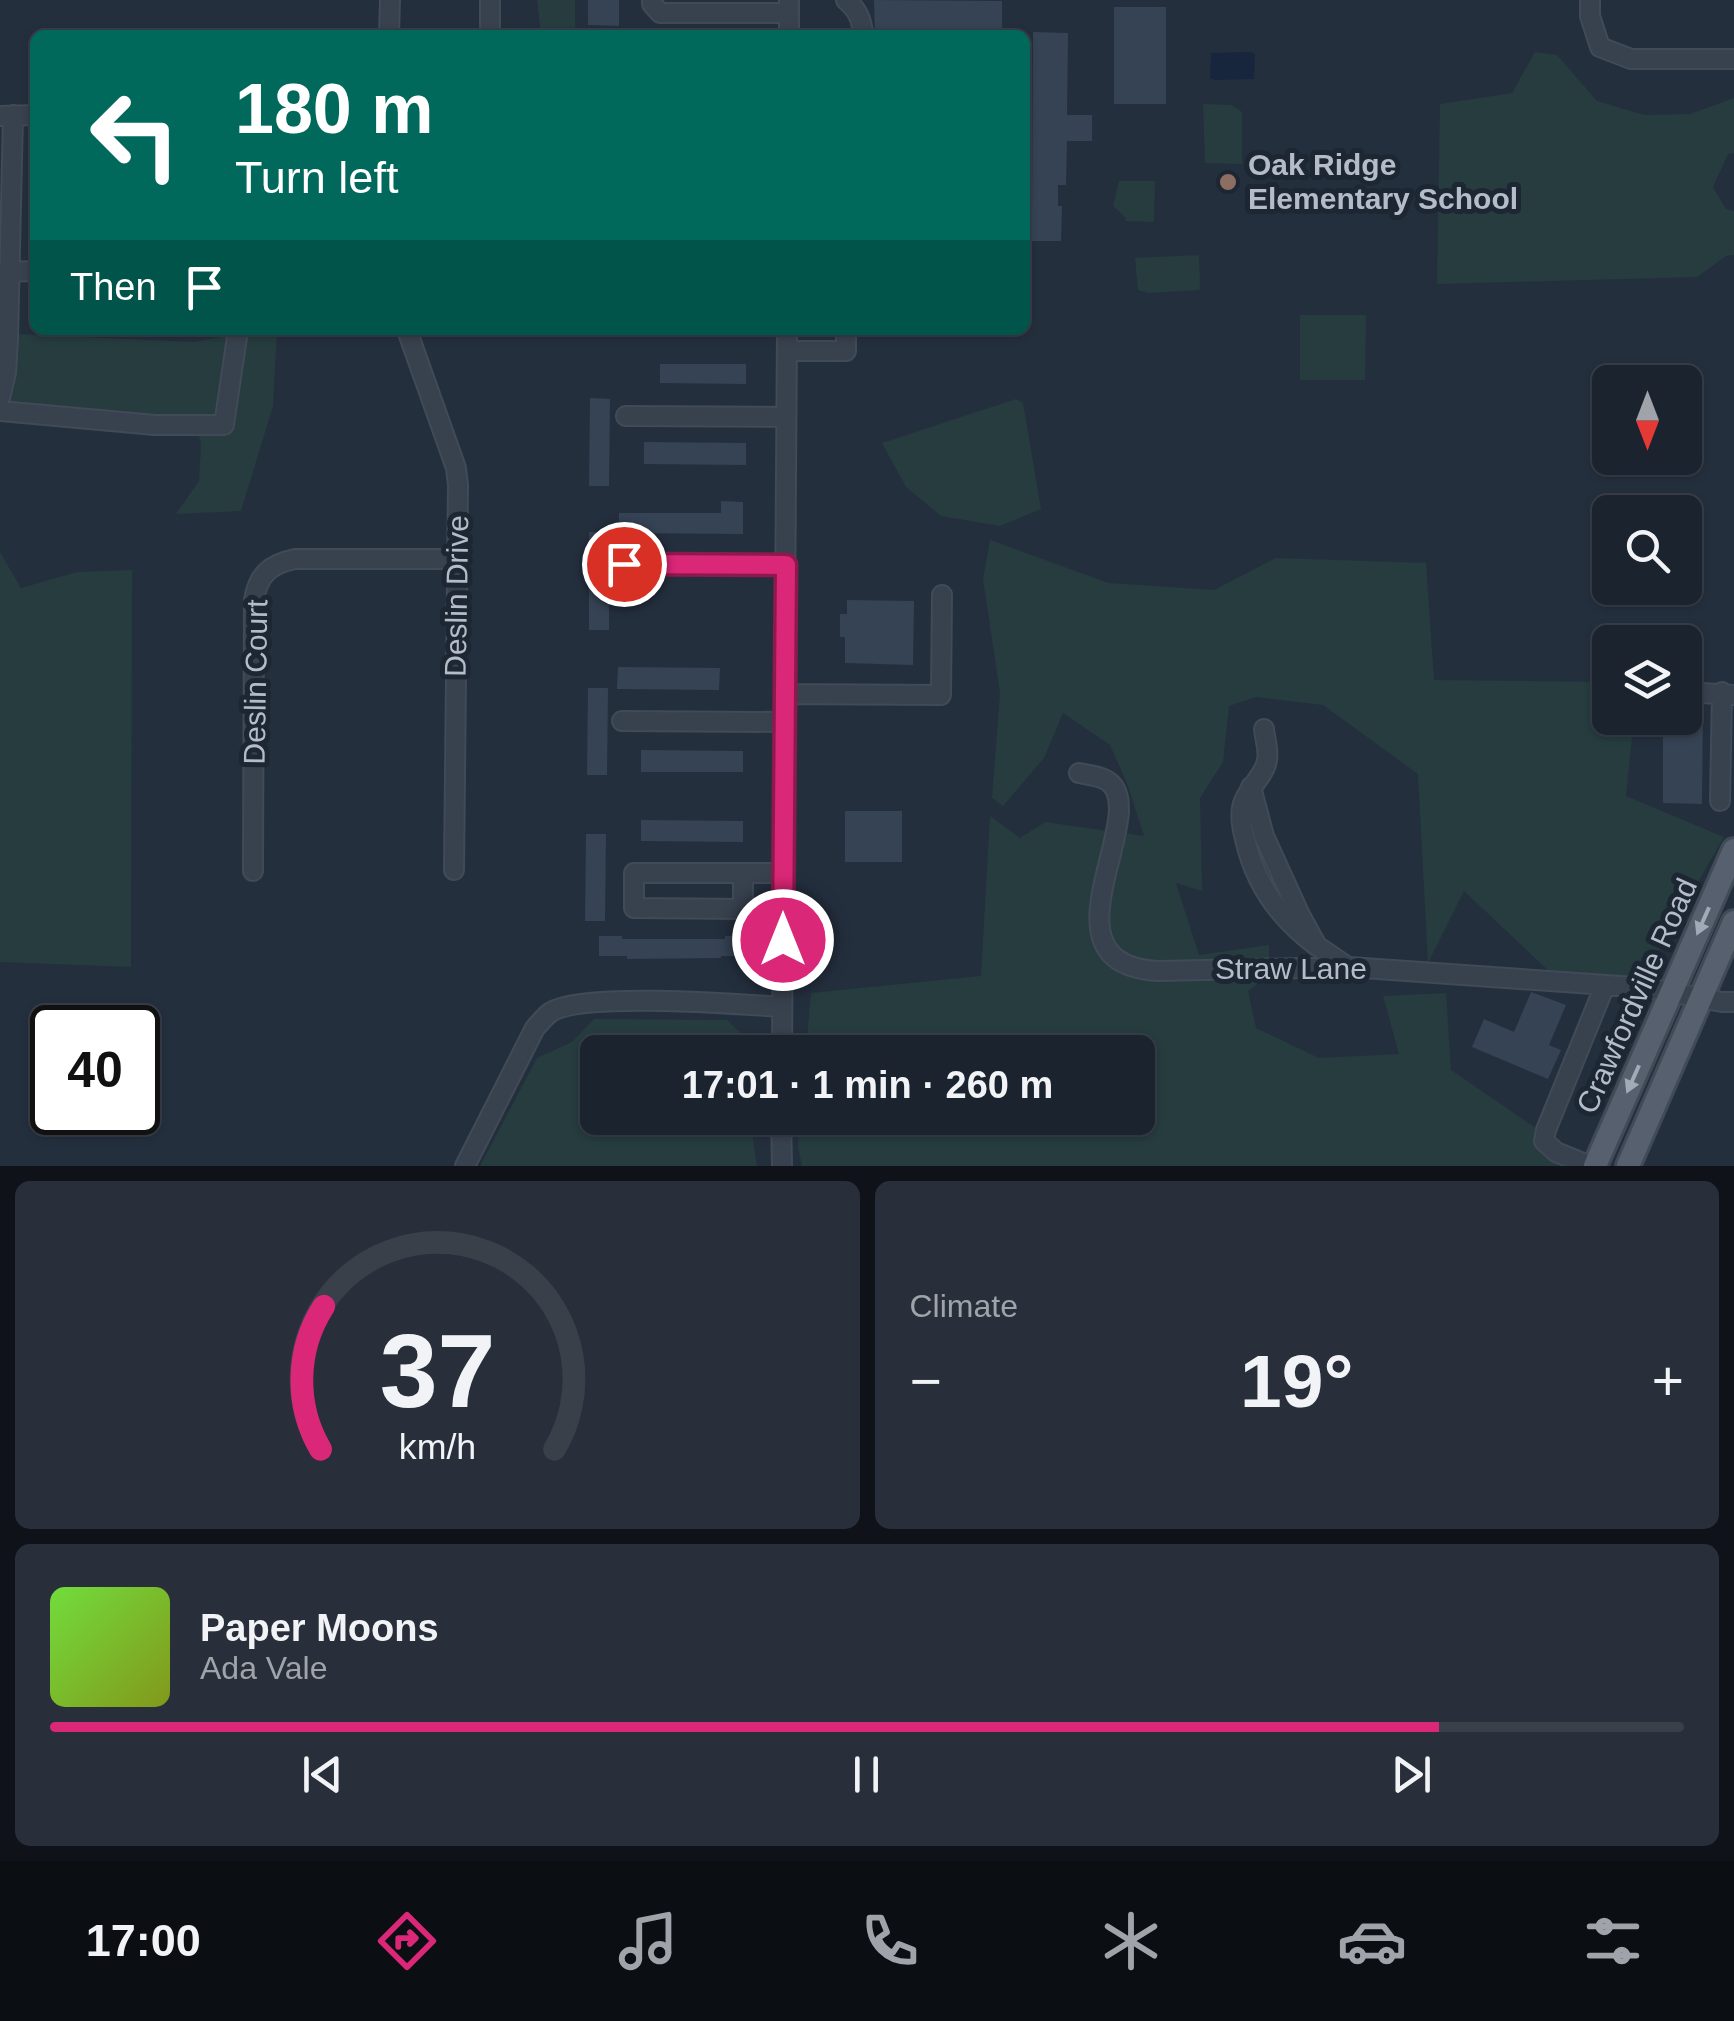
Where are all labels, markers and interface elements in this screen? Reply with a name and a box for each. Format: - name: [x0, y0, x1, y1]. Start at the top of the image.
- icon: left: [70, 70, 200, 200]
- text: 180 m: [235, 70, 433, 148]
- place label: Oak Ridge Elementary School: [1248, 148, 1518, 215]
- text: Turn left: [235, 152, 398, 203]
- marker: Oak Ridge Elementary School: [1217, 171, 1239, 193]
- icon: arrive: [177, 260, 232, 315]
- text: Then: [70, 266, 157, 308]
- north arrow: [1592, 365, 1702, 475]
- map controls: [1592, 365, 1702, 735]
- button: search: [1592, 495, 1702, 605]
- street label: Deslin Drive: [439, 515, 474, 677]
- pin: [582, 522, 667, 607]
- icon: arrive: [597, 537, 652, 592]
- street label: Deslin Court: [238, 599, 273, 765]
- button: layers: [1592, 625, 1702, 735]
- street label: Crawfordville Road: [1570, 873, 1703, 1118]
- position arrow: [731, 888, 835, 992]
- one-way arrow: [1695, 906, 1711, 936]
- street label: Straw Lane: [1215, 952, 1367, 985]
- speed limit sign: 40: [30, 1005, 160, 1135]
- text: 17:01 · 1 min · 260 m: [682, 1064, 1053, 1106]
- one-way arrow: [1625, 1064, 1641, 1094]
- text: Climate: [910, 1288, 1018, 1324]
- text: 37: [379, 1313, 495, 1429]
- text: 19°: [1240, 1339, 1353, 1423]
- text: −: [910, 1350, 942, 1412]
- text: +: [1652, 1350, 1684, 1412]
- text: km/h: [399, 1427, 476, 1467]
- text: Paper Moons: [200, 1607, 439, 1649]
- text: Ada Vale: [200, 1650, 328, 1686]
- icon: previous: [295, 1747, 350, 1802]
- icon: pause: [839, 1747, 894, 1802]
- icon: next: [1384, 1747, 1439, 1802]
- icon: directions: [372, 1906, 442, 1976]
- icon: music: [613, 1906, 683, 1976]
- icon: phone: [855, 1906, 925, 1976]
- icon: climate: [1096, 1906, 1166, 1976]
- icon: car: [1337, 1906, 1407, 1976]
- icon: filters: [1578, 1906, 1648, 1976]
- text: 17:00: [86, 1915, 201, 1966]

